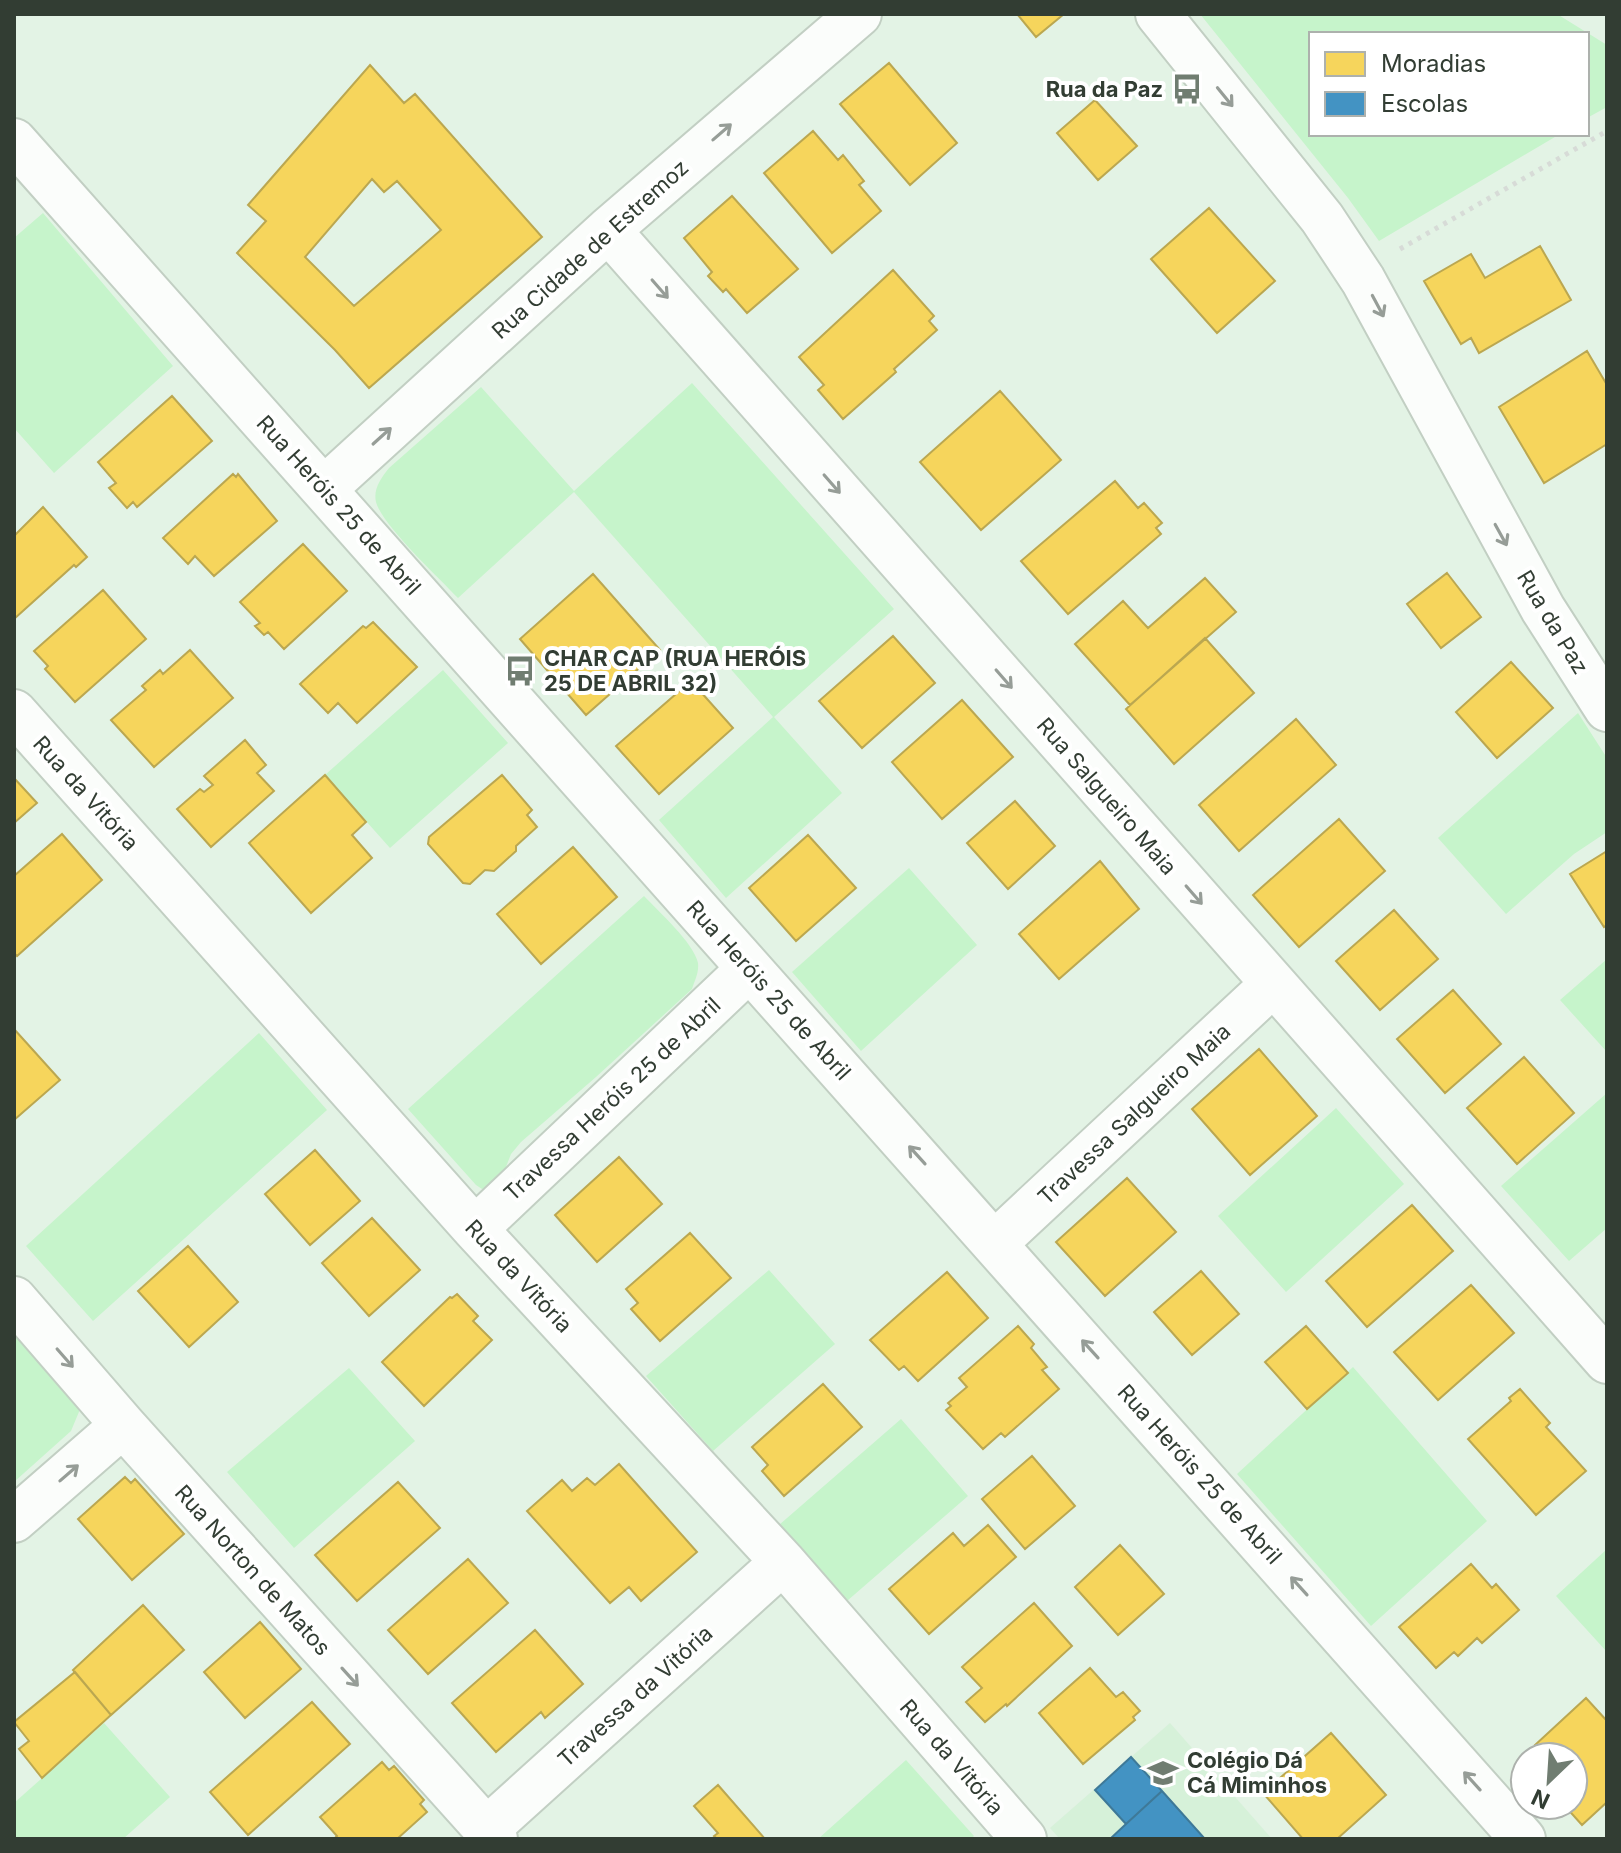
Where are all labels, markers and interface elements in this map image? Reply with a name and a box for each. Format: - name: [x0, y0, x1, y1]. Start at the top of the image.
- legend: [1309, 32, 1589, 136]
- text: Moradias: [1381, 49, 1486, 78]
- bus stop icon: Rua da Paz: [1170, 72, 1204, 106]
- place label: Rua da Paz: [1046, 76, 1163, 102]
- one-way arrow: [1216, 86, 1233, 107]
- text: Escolas: [1381, 89, 1468, 118]
- one-way arrow: [712, 123, 732, 141]
- street label: Rua Cidade de Estremoz: [487, 154, 693, 344]
- one-way arrow: [650, 278, 668, 298]
- one-way arrow: [1370, 294, 1386, 318]
- street label: Rua Heróis 25 de Abril: [252, 410, 426, 600]
- one-way arrow: [372, 427, 392, 445]
- one-way arrow: [822, 473, 840, 493]
- one-way arrow: [1493, 523, 1509, 546]
- street label: Rua da Paz: [1512, 565, 1594, 679]
- place label: CHAR CAP (RUA HERÓIS 25 DE ABRIL 32): [544, 645, 806, 696]
- bus stop icon: CHAR CAP (RUA HERÓIS 25 DE ABRIL 32): [503, 654, 537, 688]
- one-way arrow: [994, 668, 1012, 688]
- street label: Rua Salgueiro Maia: [1032, 712, 1182, 880]
- street label: Rua da Vitória: [28, 731, 144, 855]
- one-way arrow: [1185, 884, 1203, 904]
- street label: Rua Heróis 25 de Abril: [682, 895, 856, 1085]
- street label: Travessa Heróis 25 de Abril: [498, 992, 726, 1206]
- street label: Travessa Salgueiro Maia: [1032, 1018, 1236, 1210]
- one-way arrow: [908, 1146, 926, 1166]
- street label: Rua da Vitória: [460, 1214, 578, 1338]
- one-way arrow: [1081, 1340, 1099, 1360]
- one-way arrow: [56, 1347, 74, 1367]
- street label: Rua Heróis 25 de Abril: [1113, 1379, 1287, 1569]
- one-way arrow: [58, 1464, 78, 1482]
- street label: Rua Norton de Matos: [170, 1480, 336, 1660]
- one-way arrow: [1290, 1576, 1308, 1596]
- street label: Travessa da Vitória: [552, 1620, 718, 1772]
- one-way arrow: [340, 1667, 358, 1687]
- street label: Rua da Vitória: [895, 1694, 1009, 1820]
- north arrow: [1509, 1741, 1589, 1821]
- place label: Colégio Dá Cá Miminhos: [1187, 1747, 1327, 1798]
- school or university icon: Colégio Dá Cá Miminhos: [1146, 1756, 1180, 1790]
- one-way arrow: [1463, 1771, 1481, 1791]
- text: N: [1527, 1784, 1554, 1814]

